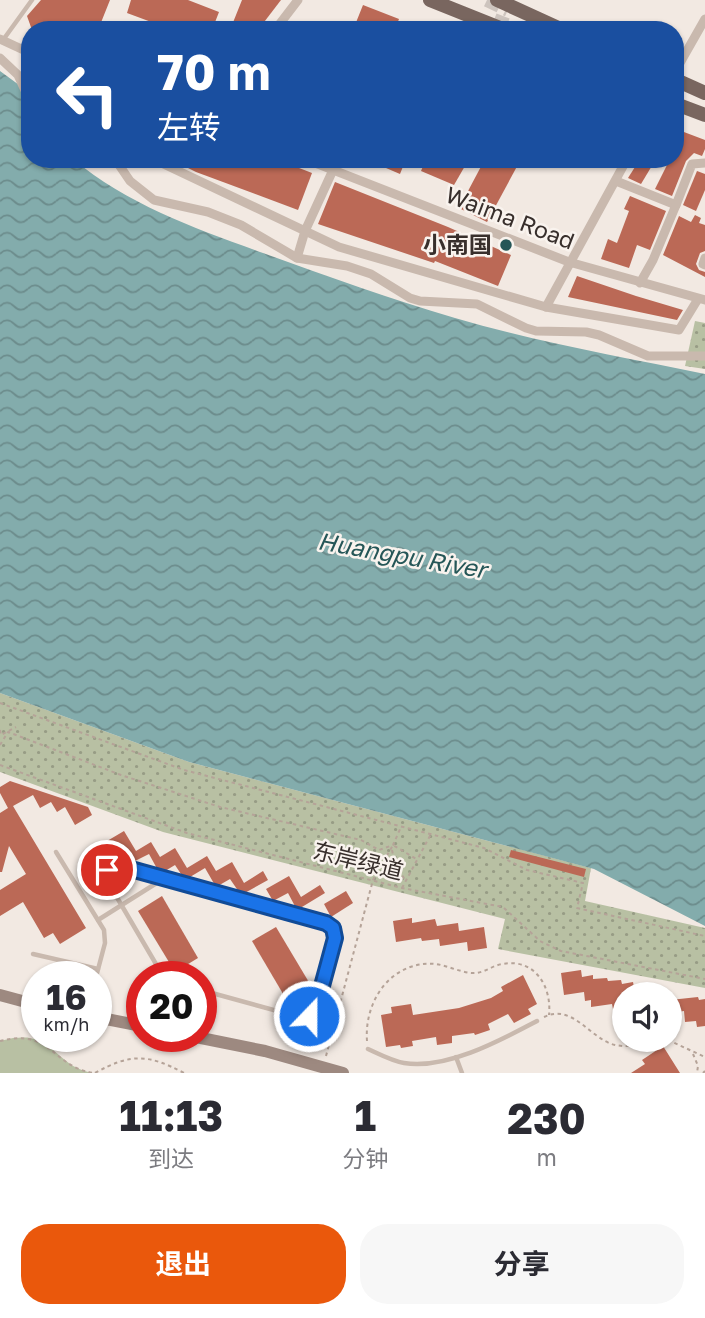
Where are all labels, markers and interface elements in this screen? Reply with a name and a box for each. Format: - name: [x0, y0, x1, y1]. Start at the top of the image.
- text: 70 m: [157, 42, 271, 101]
- icon: left: [42, 49, 133, 140]
- text: 左转: [157, 108, 221, 146]
- street label: Waima Road: [442, 180, 579, 254]
- place label: 小南国: [423, 230, 492, 258]
- marker: 小南国: [498, 237, 514, 253]
- water label: Huangpu River: [316, 525, 492, 585]
- street label: 东岸绿道: [310, 835, 406, 885]
- pin: [77, 840, 137, 900]
- icon: arrive: [88, 851, 126, 889]
- speed limit sign: 20: [126, 961, 217, 1052]
- text: 16: [46, 976, 87, 1018]
- position arrow: [272, 979, 346, 1053]
- map controls: [612, 982, 682, 1052]
- button: sound: [612, 982, 682, 1052]
- text: km/h: [44, 1013, 89, 1035]
- text: 11:13: [119, 1090, 223, 1140]
- text: 1: [354, 1090, 376, 1140]
- text: 230: [507, 1093, 586, 1143]
- text: m: [536, 1143, 557, 1171]
- text: 到达: [148, 1144, 194, 1172]
- text: 分钟: [342, 1144, 388, 1172]
- button: 退出: [21, 1224, 346, 1304]
- button: 分享: [360, 1224, 684, 1304]

